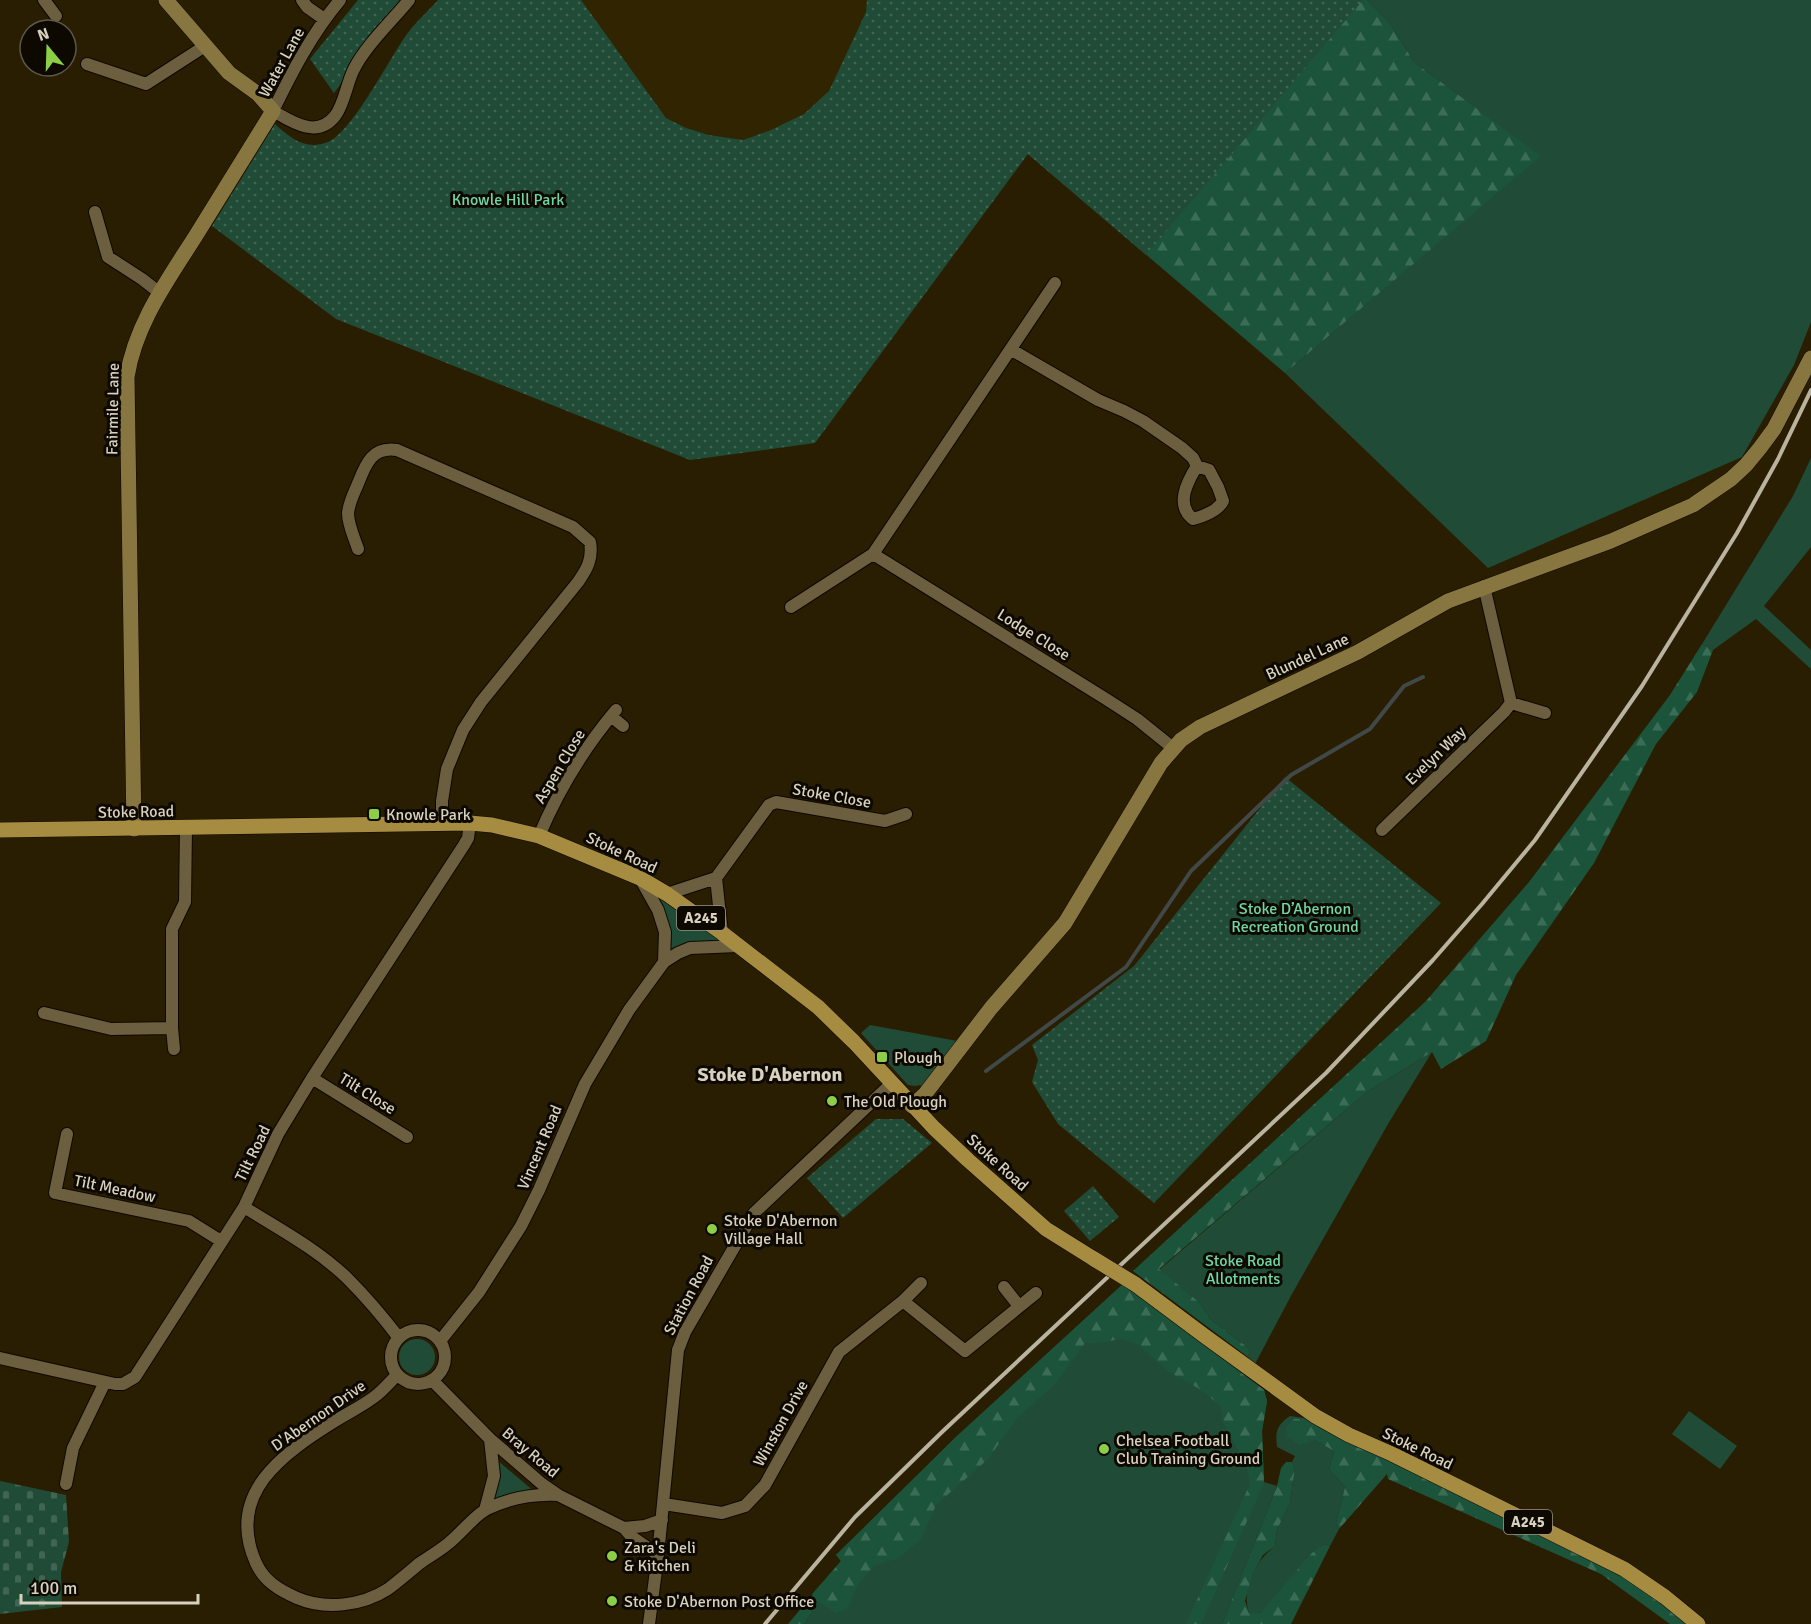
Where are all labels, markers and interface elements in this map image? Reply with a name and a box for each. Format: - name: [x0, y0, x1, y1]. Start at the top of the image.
- north arrow: [18, 18, 78, 78]
- text: N: [35, 23, 52, 46]
- street label: Water Lane: [254, 24, 309, 101]
- park label: Knowle Hill Park: [452, 190, 564, 210]
- street label: Fairmile Lane: [102, 363, 124, 455]
- street label: Lodge Close: [993, 605, 1074, 665]
- street label: Blundel Lane: [1263, 629, 1352, 685]
- street label: Evelyn Way: [1401, 722, 1471, 789]
- street label: Aspen Close: [530, 726, 590, 807]
- street label: Stoke Close: [791, 779, 873, 813]
- street label: Stoke Road: [98, 801, 174, 823]
- place label: Knowle Park: [386, 805, 471, 825]
- marker: Knowle Park: [367, 807, 381, 821]
- street label: Stoke Road: [583, 828, 660, 878]
- park label: Stoke D’Abernon Recreation Ground: [1231, 899, 1359, 937]
- road number: A245: [677, 906, 725, 930]
- place label: Plough: [894, 1048, 942, 1068]
- marker: Plough: [875, 1050, 889, 1064]
- district label: Stoke D'Abernon: [698, 1062, 843, 1087]
- street label: Tilt Close: [335, 1069, 400, 1119]
- place label: The Old Plough: [844, 1092, 947, 1112]
- marker: The Old Plough: [825, 1094, 839, 1108]
- street label: Vincent Road: [513, 1102, 567, 1193]
- street label: Tilt Road: [231, 1122, 275, 1185]
- street label: Stoke Road: [962, 1130, 1032, 1196]
- street label: Tilt Meadow: [72, 1171, 158, 1207]
- place label: Stoke D'Abernon Village Hall: [724, 1211, 837, 1249]
- marker: Stoke D'Abernon Village Hall: [705, 1222, 719, 1236]
- park label: Stoke Road Allotments: [1205, 1251, 1281, 1289]
- street label: Station Road: [660, 1252, 718, 1339]
- street label: D'Abernon Drive: [267, 1376, 370, 1456]
- street label: Winston Drive: [749, 1377, 813, 1470]
- street label: Bray Road: [498, 1423, 563, 1482]
- street label: Stoke Road: [1379, 1423, 1456, 1475]
- place label: Chelsea Football Club Training Ground: [1116, 1431, 1260, 1469]
- marker: Chelsea Football Club Training Ground: [1097, 1442, 1111, 1456]
- road number: A245: [1504, 1510, 1552, 1534]
- place label: Zara's Deli & Kitchen: [624, 1538, 696, 1576]
- marker: Zara's Deli & Kitchen: [605, 1549, 619, 1563]
- scale bar: [21, 1567, 198, 1605]
- text: 100 m: [30, 1577, 77, 1599]
- place label: Stoke D'Abernon Post Office: [624, 1592, 814, 1612]
- marker: Stoke D'Abernon Post Office: [605, 1594, 619, 1608]

